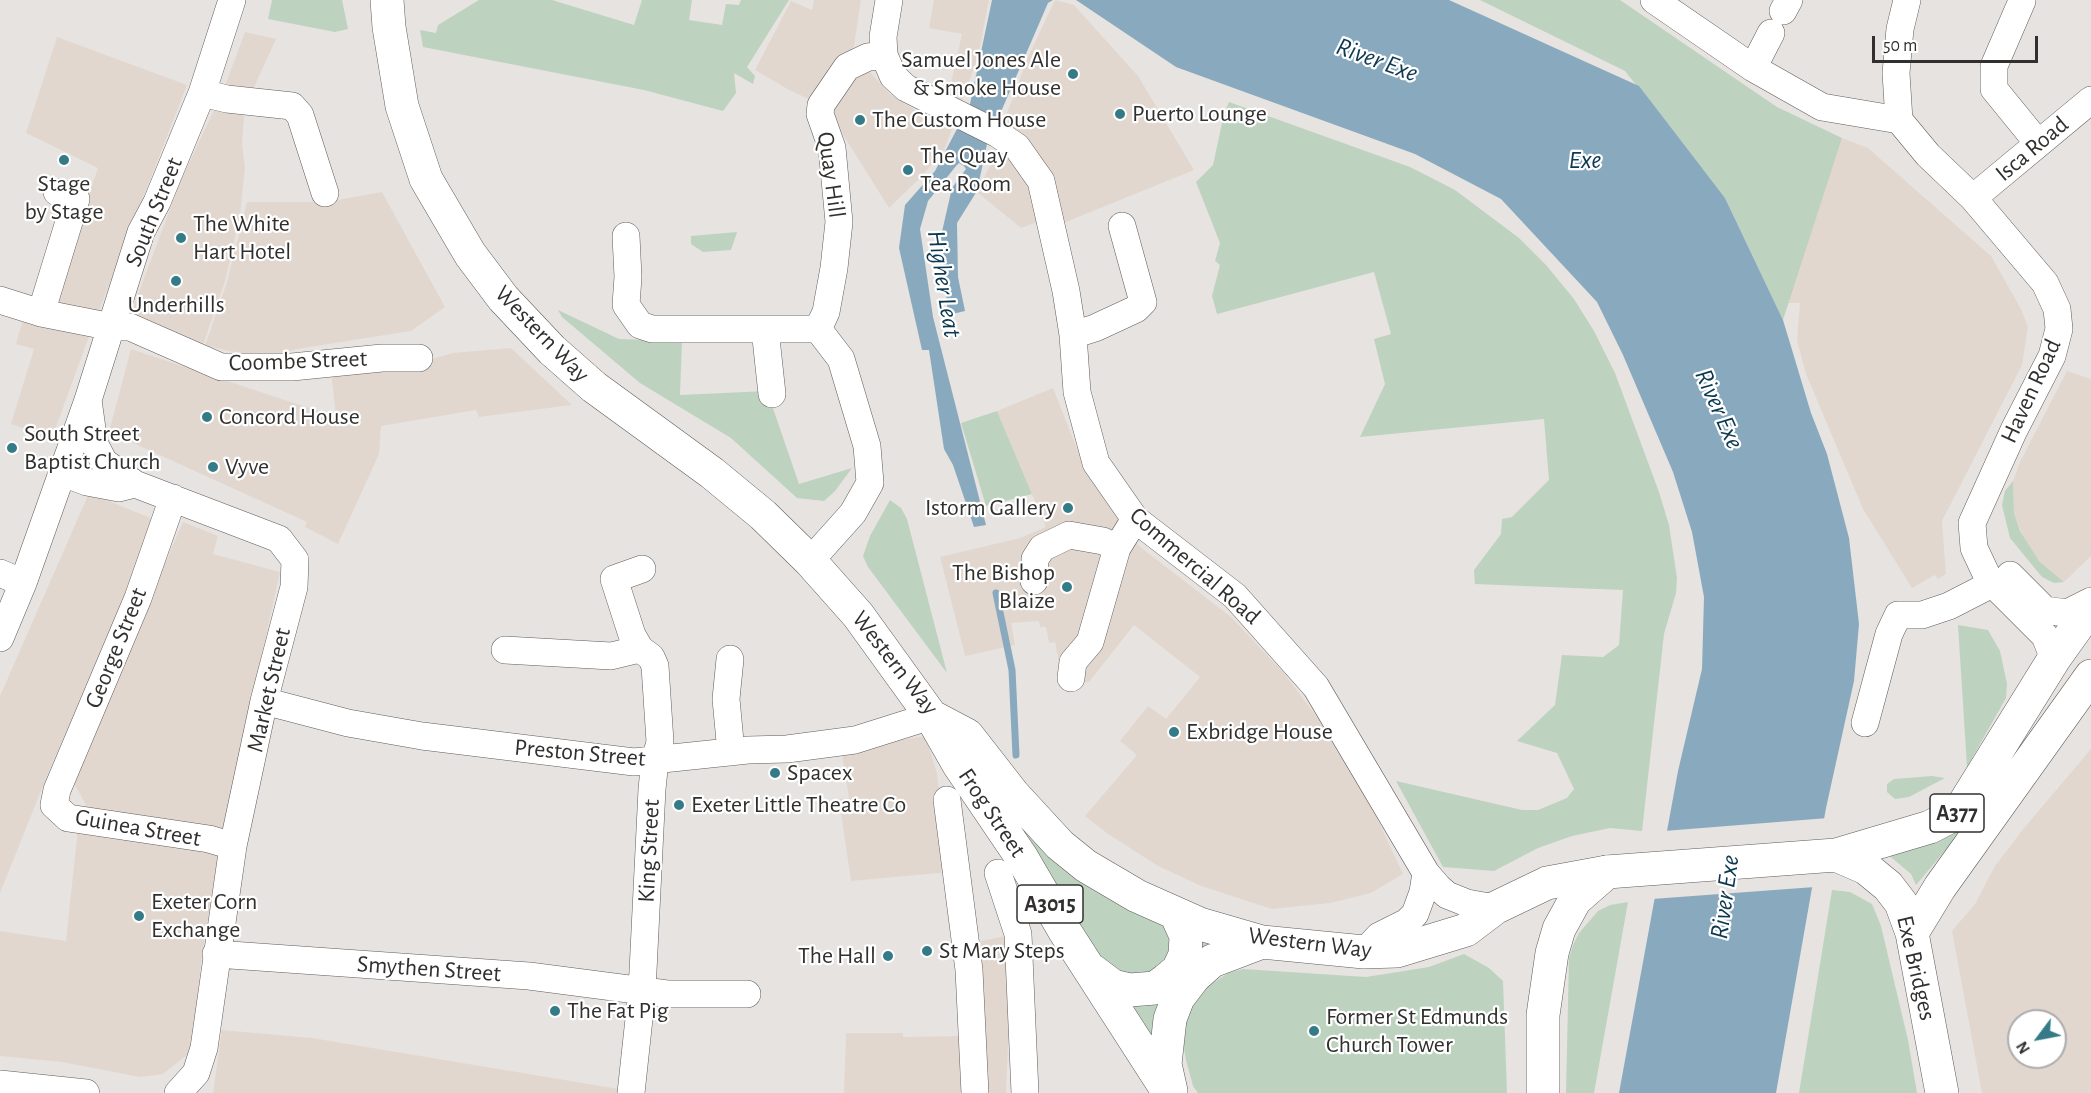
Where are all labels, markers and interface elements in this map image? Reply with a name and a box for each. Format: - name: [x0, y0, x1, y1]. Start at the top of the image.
- scale bar: [1875, 24, 2042, 62]
- water label: River Exe: [1332, 31, 1422, 89]
- text: 50 m: [1883, 37, 1917, 55]
- place label: Samuel Jones Ale & Smoke House: [901, 46, 1061, 102]
- marker: Samuel Jones Ale & Smoke House: [1066, 67, 1080, 81]
- place label: Puerto Lounge: [1132, 100, 1267, 128]
- place label: The Custom House: [872, 106, 1046, 134]
- marker: Puerto Lounge: [1113, 107, 1127, 121]
- street label: Isca Road: [1990, 110, 2074, 188]
- marker: The Custom House: [853, 113, 867, 127]
- street label: Quay Hill: [811, 130, 851, 220]
- place label: The Quay Tea Room: [920, 142, 1011, 198]
- water label: Exe: [1569, 144, 1601, 176]
- marker: Stage by Stage: [57, 153, 71, 167]
- street label: South Street: [119, 153, 189, 271]
- marker: The Quay Tea Room: [901, 163, 915, 177]
- place label: Stage by Stage: [24, 170, 104, 226]
- place label: The White Hart Hotel: [193, 210, 291, 266]
- water label: Higher Leat: [920, 228, 968, 340]
- marker: The White Hart Hotel: [174, 231, 188, 245]
- marker: Underhills: [169, 274, 183, 288]
- street label: Western Way: [489, 279, 595, 389]
- place label: Underhills: [127, 291, 225, 319]
- street label: Haven Road: [1994, 334, 2068, 448]
- street label: Coombe Street: [228, 344, 368, 378]
- water label: River Exe: [1688, 364, 1750, 454]
- place label: Concord House: [219, 403, 360, 431]
- marker: Concord House: [200, 410, 214, 424]
- place label: South Street Baptist Church: [24, 420, 161, 476]
- marker: South Street Baptist Church: [5, 441, 19, 455]
- place label: Vyve: [225, 453, 269, 481]
- marker: Vyve: [206, 460, 220, 474]
- place label: Istorm Gallery: [925, 494, 1056, 522]
- marker: Istorm Gallery: [1061, 501, 1075, 515]
- street label: Commercial Road: [1124, 501, 1266, 631]
- place label: The Bishop Blaize: [952, 559, 1055, 615]
- marker: The Bishop Blaize: [1060, 580, 1074, 594]
- street label: George Street: [79, 584, 153, 712]
- street label: Western Way: [845, 605, 945, 721]
- street label: Market Street: [241, 625, 297, 755]
- place label: Exbridge House: [1186, 718, 1333, 746]
- marker: Exbridge House: [1167, 725, 1181, 739]
- street label: Preston Street: [513, 733, 647, 773]
- place label: Spacex: [787, 759, 852, 787]
- street label: Frog Street: [952, 763, 1032, 863]
- marker: Spacex: [768, 766, 782, 780]
- place label: Exeter Little Theatre Co: [691, 791, 906, 819]
- road number: A377: [1930, 794, 1984, 832]
- marker: Exeter Little Theatre Co: [672, 798, 686, 812]
- street label: King Street: [632, 799, 666, 903]
- street label: Guinea Street: [73, 803, 203, 853]
- water label: River Exe: [1704, 853, 1746, 941]
- road number: A3015: [1017, 885, 1083, 923]
- place label: Exeter Corn Exchange: [151, 888, 257, 944]
- marker: Exeter Corn Exchange: [132, 909, 146, 923]
- street label: Exe Bridges: [1890, 913, 1942, 1023]
- street label: Western Way: [1247, 921, 1373, 965]
- place label: St Mary Steps: [939, 937, 1065, 965]
- place label: The Hall: [798, 942, 876, 970]
- marker: St Mary Steps: [920, 944, 934, 958]
- marker: The Hall: [881, 949, 895, 963]
- street label: Smythen Street: [356, 950, 502, 988]
- place label: The Fat Pig: [567, 997, 668, 1025]
- place label: Former St Edmunds Church Tower: [1326, 1003, 1508, 1059]
- marker: The Fat Pig: [548, 1004, 562, 1018]
- north arrow: [2007, 1009, 2067, 1069]
- marker: Former St Edmunds Church Tower: [1307, 1024, 1321, 1038]
- text: N: [2014, 1039, 2033, 1056]

